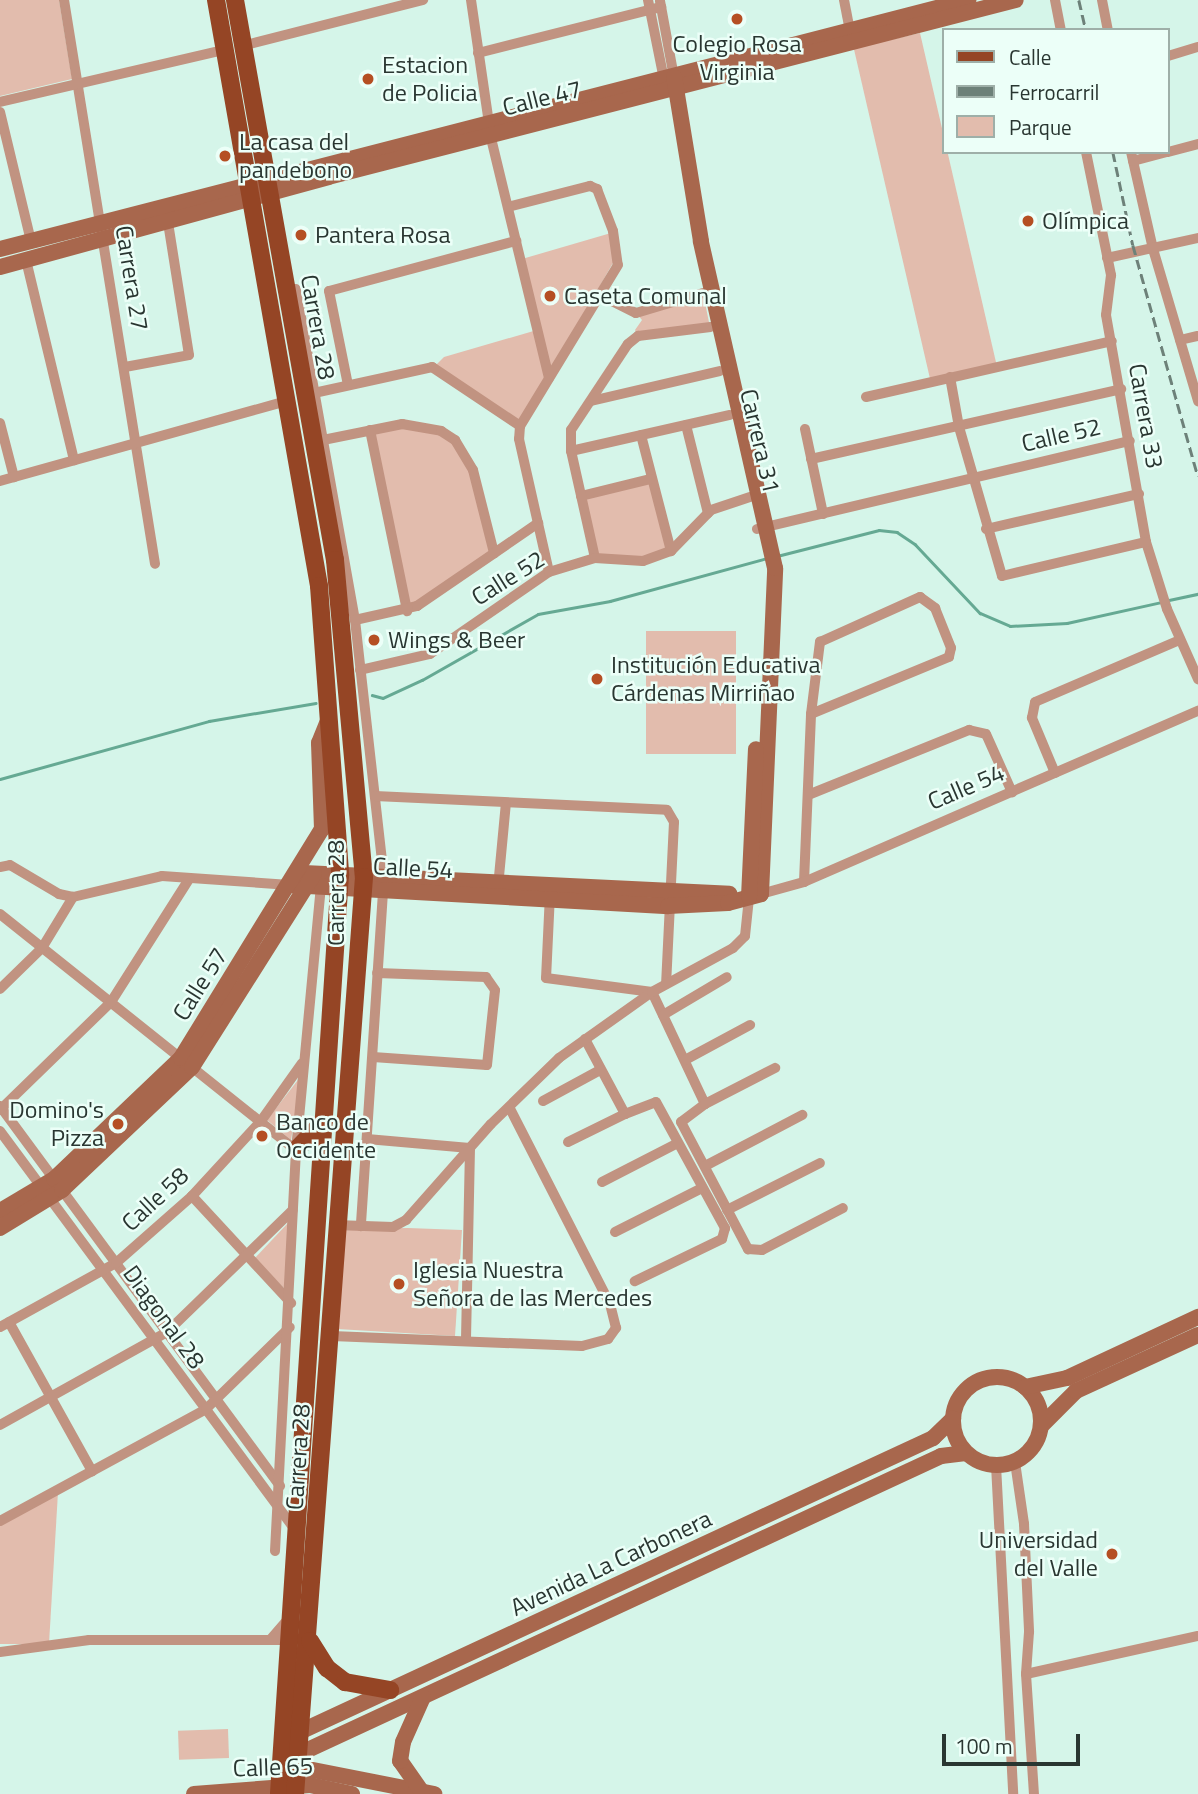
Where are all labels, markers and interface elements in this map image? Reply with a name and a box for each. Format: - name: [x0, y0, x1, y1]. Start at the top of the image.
- marker: Colegio Rosa Virginia: [729, 11, 745, 27]
- legend: [942, 28, 1170, 154]
- place label: Colegio Rosa Virginia: [672, 30, 802, 86]
- text: Calle: [1009, 41, 1051, 73]
- place label: Estacion de Policia: [382, 51, 477, 107]
- marker: Estacion de Policia: [360, 71, 376, 87]
- street label: Calle 47: [499, 74, 585, 122]
- text: Ferrocarril: [1009, 76, 1099, 108]
- text: Parque: [1009, 111, 1072, 143]
- place label: La casa del pandebono: [239, 128, 352, 184]
- marker: La casa del pandebono: [217, 148, 233, 164]
- place label: Olímpica: [1042, 207, 1129, 235]
- marker: Olímpica: [1020, 213, 1036, 229]
- place label: Pantera Rosa: [315, 221, 451, 249]
- street label: Carrera 27: [109, 223, 155, 333]
- marker: Pantera Rosa: [293, 227, 309, 243]
- street label: Carrera 28: [295, 272, 341, 382]
- place label: Caseta Comunal: [564, 282, 727, 310]
- marker: Caseta Comunal: [542, 288, 558, 304]
- street label: Carrera 33: [1123, 361, 1169, 471]
- street label: Carrera 31: [734, 386, 786, 496]
- street label: Calle 52: [1019, 412, 1103, 458]
- street label: Calle 52: [466, 544, 550, 612]
- place label: Wings & Beer: [388, 626, 525, 654]
- marker: Wings & Beer: [366, 632, 382, 648]
- place label: Institución Educativa Cárdenas Mirriñao: [611, 651, 820, 707]
- marker: Institución Educativa Cárdenas Mirriñao: [589, 671, 605, 687]
- street label: Calle 54: [923, 758, 1009, 816]
- street label: Carrera 28: [322, 840, 350, 946]
- street label: Calle 54: [372, 852, 454, 884]
- street label: Calle 57: [166, 942, 234, 1026]
- place label: Domino's Pizza: [9, 1096, 104, 1152]
- place label: Banco de Occidente: [276, 1108, 376, 1164]
- marker: Domino's Pizza: [110, 1116, 126, 1132]
- marker: Banco de Occidente: [254, 1128, 270, 1144]
- street label: Calle 58: [116, 1161, 194, 1237]
- place label: Iglesia Nuestra Señora de las Mercedes: [413, 1256, 652, 1312]
- street label: Diagonal 28: [117, 1260, 211, 1374]
- marker: Iglesia Nuestra Señora de las Mercedes: [391, 1276, 407, 1292]
- street label: Carrera 28: [280, 1403, 316, 1511]
- street label: Avenida La Carbonera: [506, 1504, 716, 1622]
- place label: Universidad del Valle: [979, 1526, 1098, 1582]
- marker: Universidad del Valle: [1104, 1546, 1120, 1562]
- scale bar: [946, 1720, 1084, 1764]
- text: 100 m: [955, 1730, 1012, 1762]
- street label: Calle 65: [232, 1751, 314, 1783]

